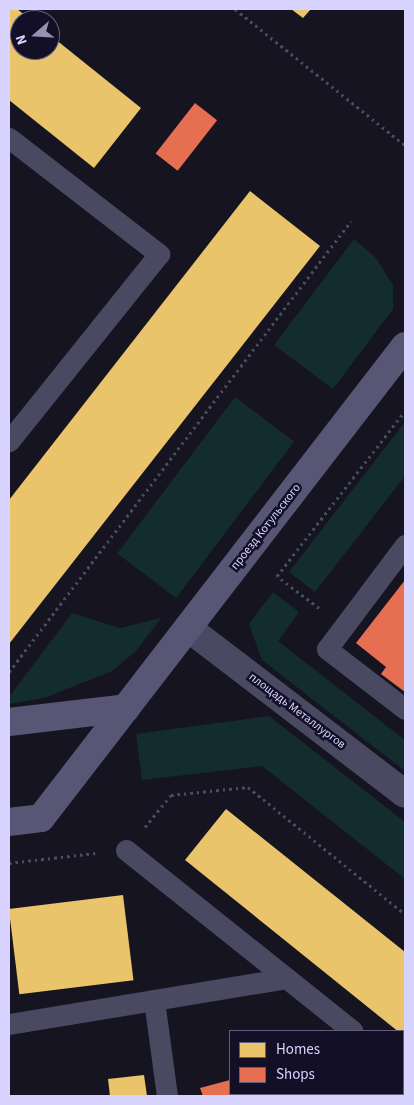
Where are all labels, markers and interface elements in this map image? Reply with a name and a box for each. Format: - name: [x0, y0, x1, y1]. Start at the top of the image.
- north arrow: [10, 10, 60, 60]
- text: N: [11, 32, 33, 47]
- street label: проезд Котульского: [228, 481, 304, 573]
- street label: площадь Металлургов: [246, 670, 348, 752]
- legend: [229, 1030, 404, 1095]
- text: Homes: [276, 1039, 320, 1060]
- text: Shops: [276, 1064, 315, 1085]

